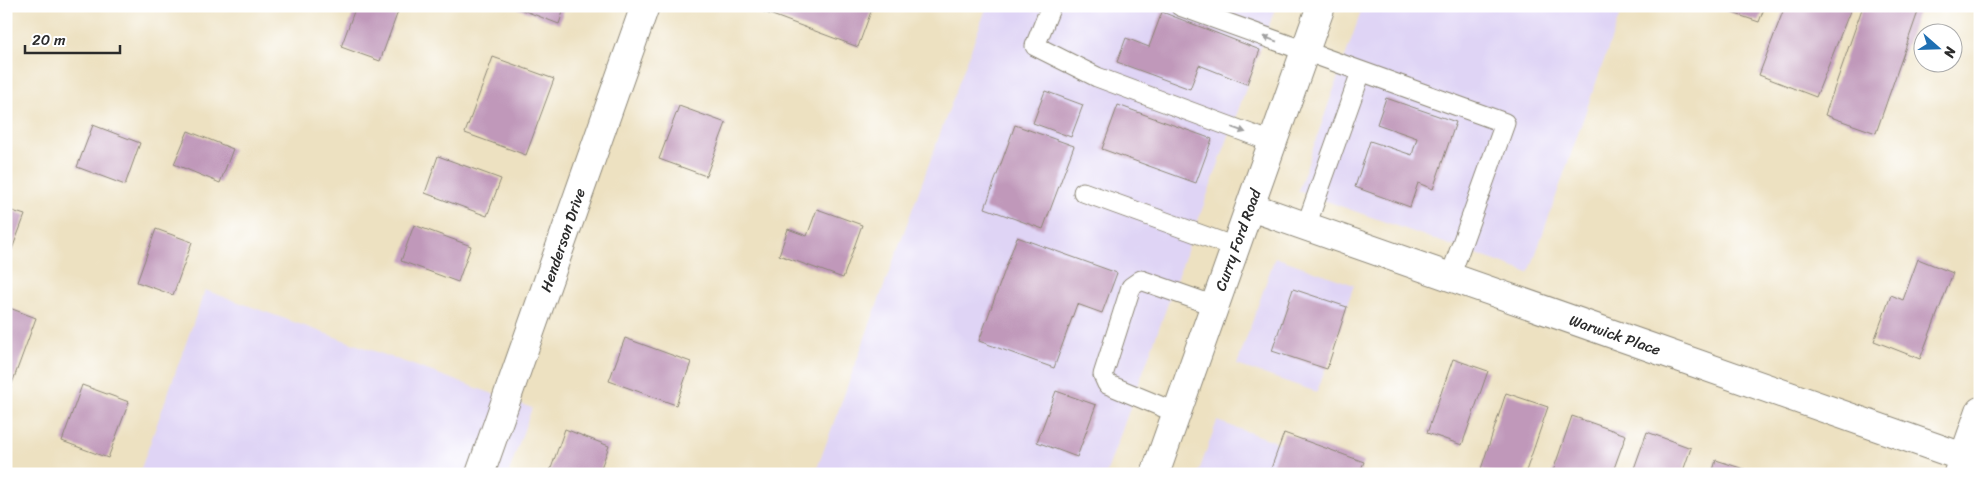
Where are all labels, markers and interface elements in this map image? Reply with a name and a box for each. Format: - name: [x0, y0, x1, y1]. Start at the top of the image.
- scale bar: [25, 22, 120, 54]
- north arrow: [1914, 22, 1964, 72]
- text: 20 m: [32, 27, 66, 53]
- one-way arrow: [1262, 35, 1277, 43]
- text: N: [1936, 43, 1963, 61]
- one-way arrow: [1232, 126, 1247, 134]
- street label: Henderson Drive: [533, 184, 593, 295]
- street label: Curry Ford Road: [1208, 184, 1269, 295]
- street label: Warwick Place: [1566, 307, 1665, 363]

